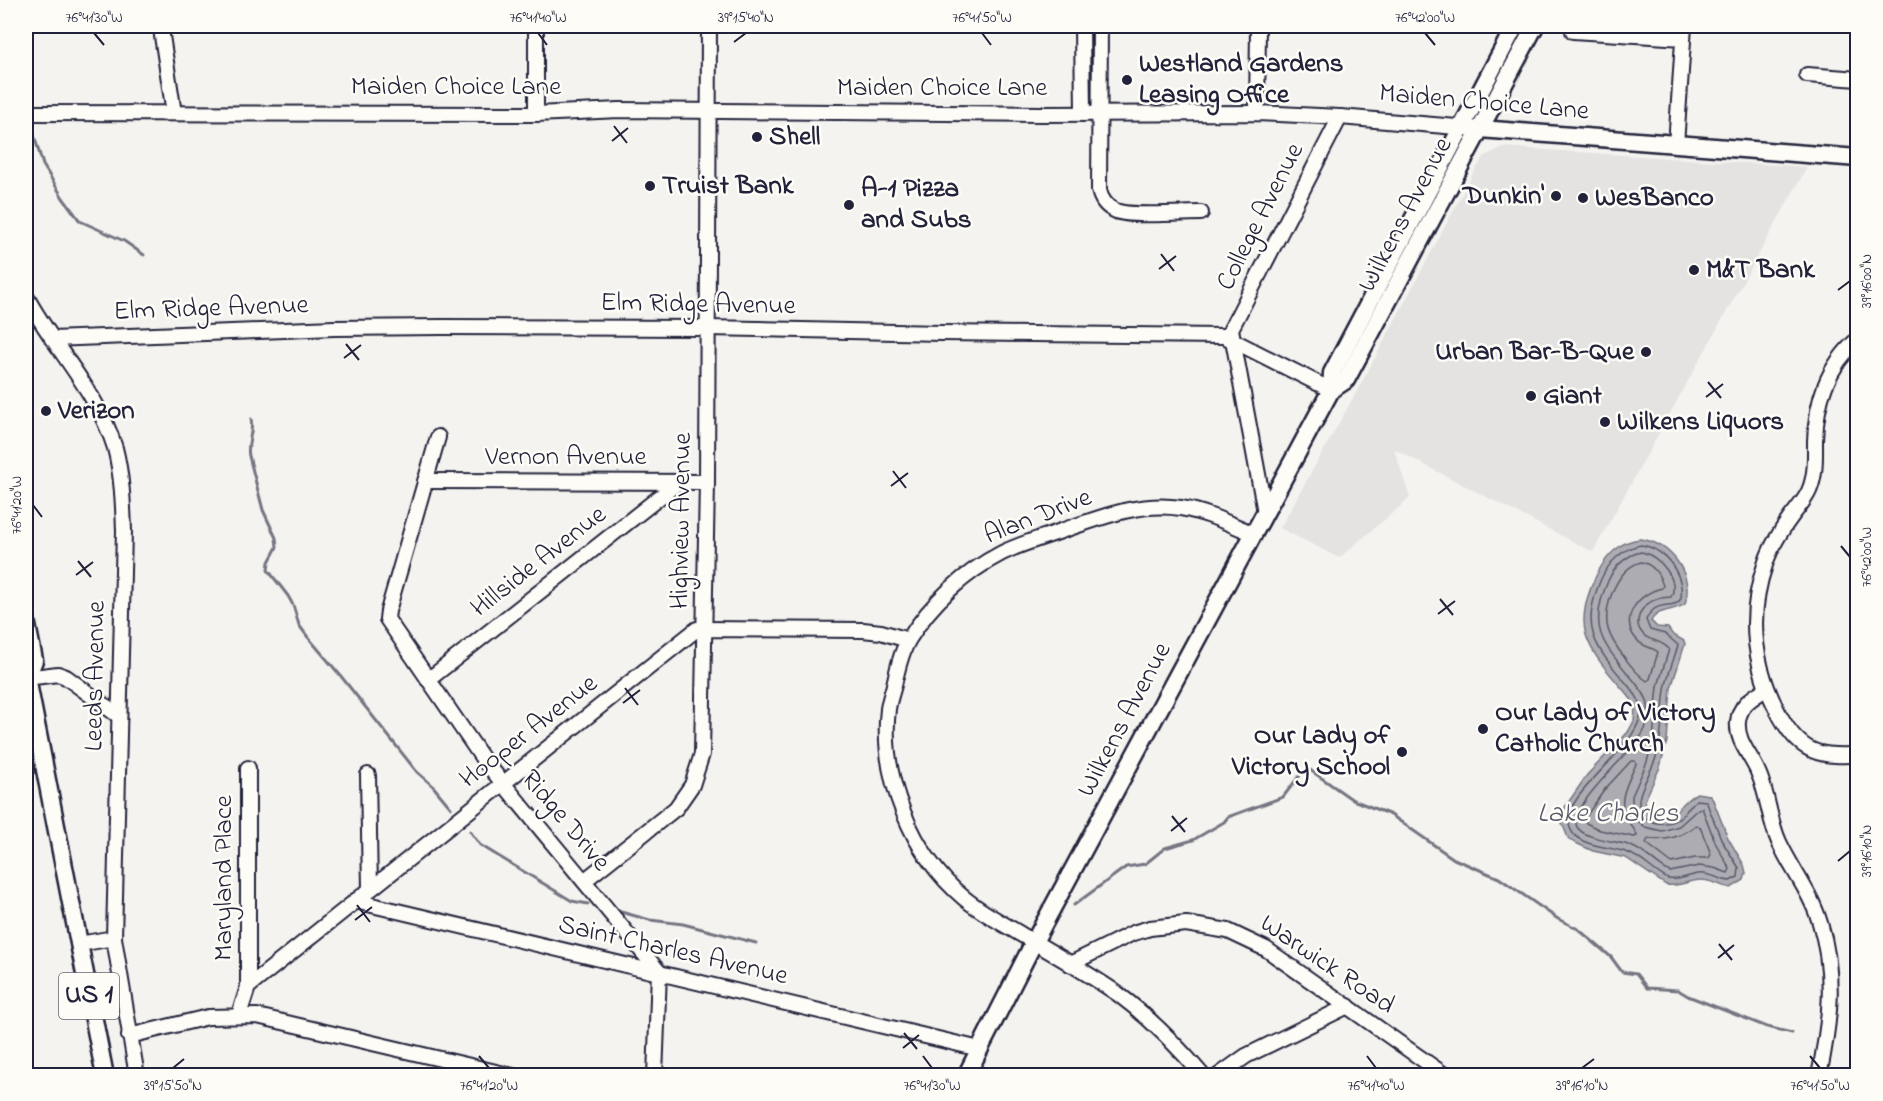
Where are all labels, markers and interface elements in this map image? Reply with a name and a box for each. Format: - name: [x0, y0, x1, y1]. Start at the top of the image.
- text: 76°41'30"W: [65, 7, 123, 29]
- text: 76°41'40"W: [509, 7, 567, 29]
- text: 39°15'40"N: [718, 7, 774, 29]
- text: 76°41'50"W: [952, 7, 1012, 29]
- text: 76°42'00"W: [1395, 7, 1455, 29]
- place label: Westland Gardens Leasing Office: [1139, 45, 1343, 116]
- street label: Maiden Choice Lane: [351, 68, 562, 107]
- street label: Maiden Choice Lane: [837, 69, 1048, 108]
- marker: Westland Gardens Leasing Office: [1120, 73, 1134, 87]
- street label: Maiden Choice Lane: [1377, 74, 1591, 132]
- place label: Shell: [769, 118, 820, 157]
- marker: Shell: [750, 130, 764, 144]
- street label: Wilkens Avenue: [1349, 130, 1464, 299]
- street label: College Avenue: [1207, 136, 1315, 298]
- place label: Truist Bank: [662, 167, 795, 206]
- place label: A-1 Pizza and Subs: [861, 170, 972, 240]
- place label: Dunkin': [1461, 177, 1544, 216]
- marker: Truist Bank: [643, 179, 657, 193]
- place label: WesBanco: [1595, 179, 1714, 218]
- marker: Dunkin': [1549, 189, 1563, 203]
- marker: WesBanco: [1576, 191, 1590, 205]
- marker: A-1 Pizza and Subs: [842, 198, 856, 212]
- place label: M&T Bank: [1706, 251, 1816, 290]
- text: 39°16'00"N: [1856, 254, 1878, 308]
- marker: M&T Bank: [1687, 263, 1701, 277]
- street label: Elm Ridge Avenue: [600, 284, 797, 326]
- street label: Elm Ridge Avenue: [113, 286, 310, 332]
- place label: Urban Bar-B-Que: [1435, 333, 1635, 372]
- marker: Urban Bar-B-Que: [1639, 345, 1653, 359]
- place label: Giant: [1543, 377, 1603, 416]
- marker: Giant: [1524, 389, 1538, 403]
- place label: Verizon: [57, 392, 135, 431]
- place label: Wilkens Liquors: [1617, 403, 1784, 442]
- marker: Verizon: [39, 404, 53, 418]
- marker: Wilkens Liquors: [1598, 415, 1612, 429]
- street label: Highview Avenue: [661, 431, 703, 610]
- street label: Vernon Avenue: [484, 438, 648, 477]
- text: 76°41'20"W: [6, 476, 28, 534]
- street label: Alan Drive: [979, 478, 1098, 555]
- street label: Hillside Avenue: [463, 496, 616, 628]
- text: 76°42'00"W: [1856, 527, 1878, 587]
- street label: Leeds Avenue: [75, 599, 117, 752]
- street label: Wilkens Avenue: [1068, 635, 1183, 804]
- street label: Hooper Avenue: [451, 665, 607, 799]
- place label: Our Lady of Victory Catholic Church: [1495, 694, 1715, 764]
- place label: Our Lady of Victory School: [1231, 717, 1390, 787]
- marker: Our Lady of Victory Catholic Church: [1476, 722, 1490, 736]
- marker: Our Lady of Victory School: [1395, 745, 1409, 759]
- street label: Ridge Drive: [511, 762, 620, 881]
- street label: Maryland Place: [205, 794, 244, 961]
- water label: Lake Charles: [1537, 794, 1679, 835]
- text: 39°16'10"N: [1856, 825, 1878, 877]
- street label: Warwick Road: [1252, 905, 1402, 1025]
- street label: Saint Charles Avenue: [554, 906, 792, 997]
- road number: US 1: [59, 973, 119, 1019]
- text: 39°15'50"N: [144, 1075, 202, 1097]
- text: 76°41'20"W: [460, 1075, 518, 1097]
- text: 76°41'30"W: [903, 1075, 961, 1097]
- text: 76°41'40"W: [1347, 1075, 1405, 1097]
- text: 39°16'10"N: [1556, 1075, 1608, 1097]
- text: 76°41'50"W: [1790, 1075, 1850, 1097]

